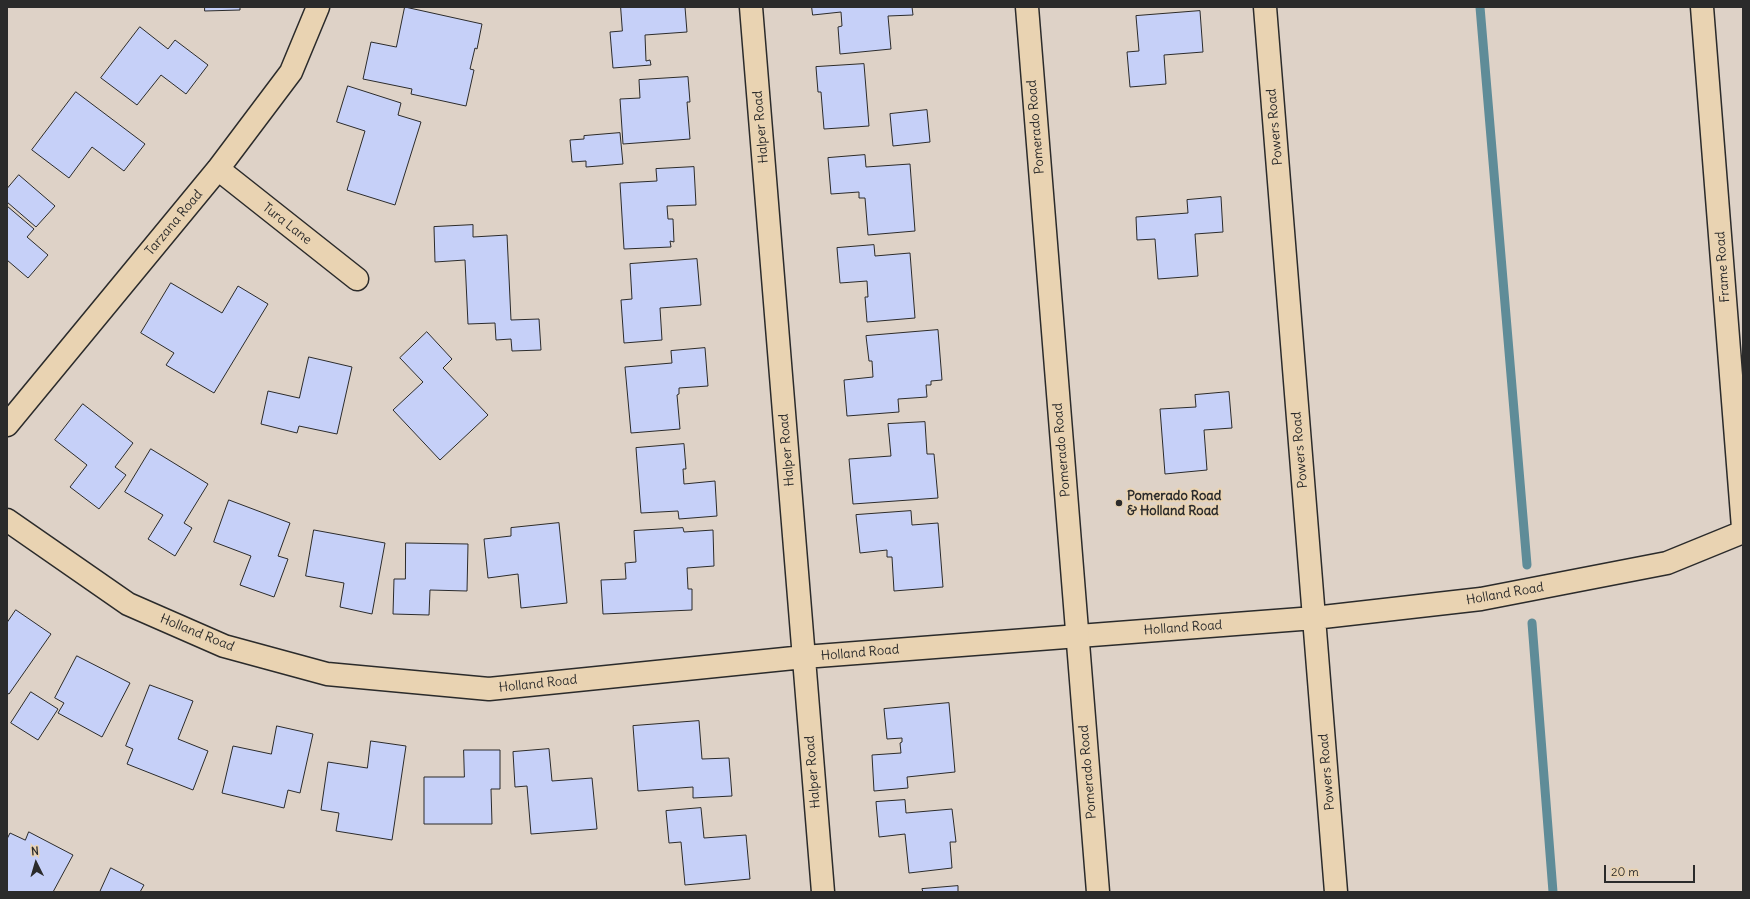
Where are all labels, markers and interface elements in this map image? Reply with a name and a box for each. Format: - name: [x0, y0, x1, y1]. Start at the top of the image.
- street label: Pomerado Road: [1024, 79, 1048, 175]
- street label: Powers Road: [1264, 88, 1286, 166]
- street label: Halper Road: [750, 90, 772, 164]
- street label: Tarzana Road: [142, 187, 206, 259]
- street label: Tura Lane: [259, 200, 315, 248]
- street label: Frame Road: [1713, 231, 1733, 303]
- street label: Pomerado Road: [1050, 402, 1074, 498]
- street label: Powers Road: [1289, 411, 1311, 489]
- street label: Halper Road: [776, 413, 798, 487]
- place label: Pomerado Road & Holland Road: [1127, 488, 1221, 519]
- marker: Pomerado Road & Holland Road: [1114, 498, 1124, 508]
- street label: Holland Road: [1465, 579, 1545, 609]
- street label: Holland Road: [158, 611, 236, 655]
- street label: Holland Road: [1143, 617, 1223, 639]
- street label: Holland Road: [820, 642, 900, 664]
- street label: Holland Road: [498, 672, 578, 696]
- street label: Pomerado Road: [1076, 724, 1100, 820]
- street label: Powers Road: [1316, 733, 1338, 811]
- street label: Halper Road: [802, 735, 824, 809]
- north arrow: [16, 843, 56, 883]
- text: N: [31, 844, 39, 858]
- scale bar: [1606, 857, 1697, 883]
- text: 20 m: [1611, 864, 1639, 879]

